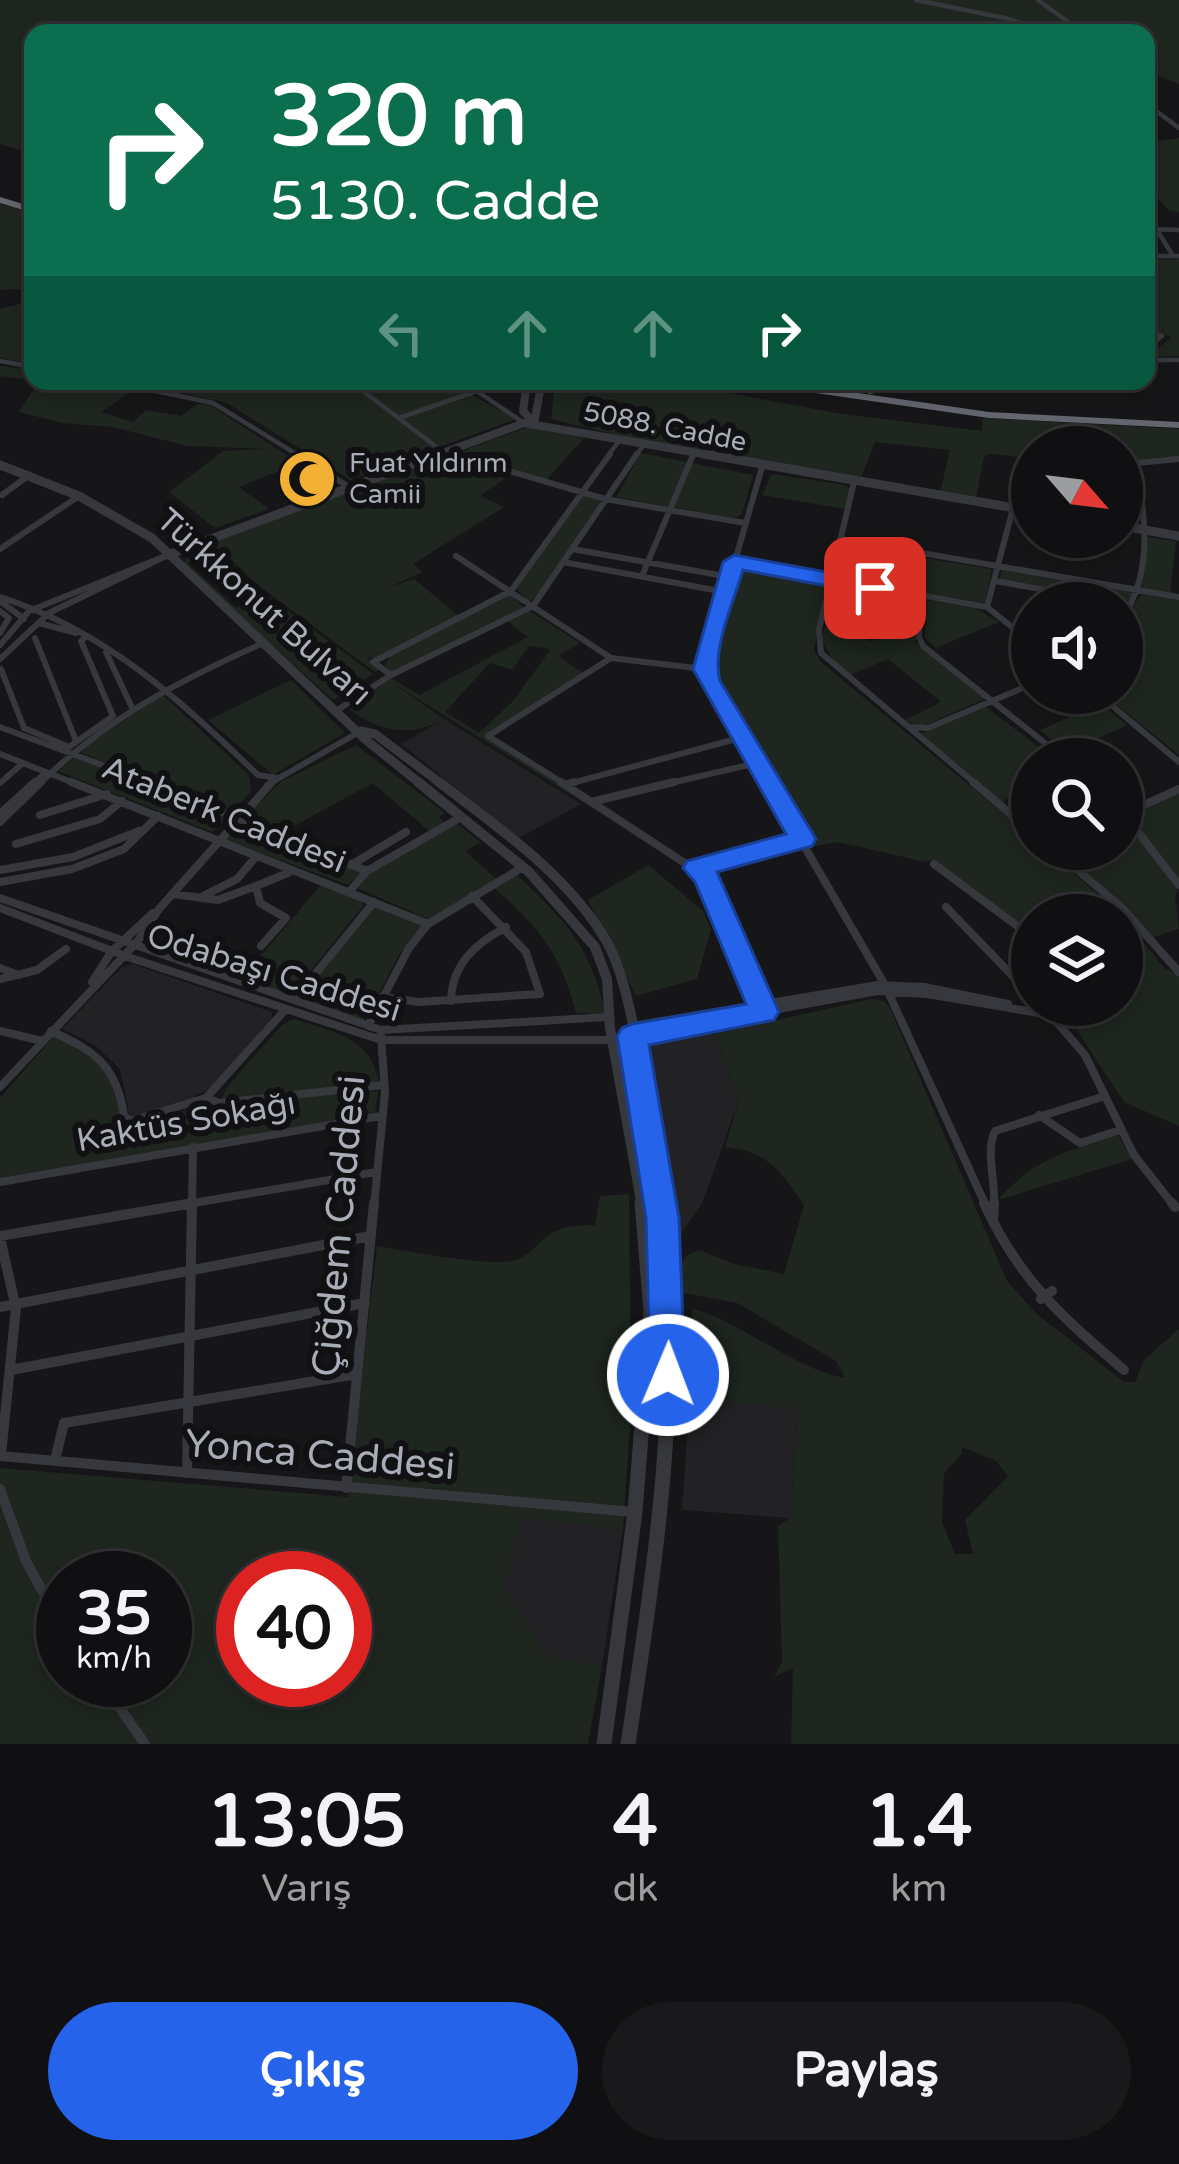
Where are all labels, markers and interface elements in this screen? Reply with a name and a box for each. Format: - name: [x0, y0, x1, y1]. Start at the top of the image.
- text: 320 m: [270, 67, 527, 168]
- icon: right: [72, 72, 228, 228]
- text: 5130. Cadde: [270, 169, 600, 234]
- icon: left: [368, 300, 434, 366]
- icon: ahead: [494, 300, 560, 366]
- icon: ahead: [620, 300, 686, 366]
- icon: right: [746, 300, 812, 366]
- street label: 5088. Cadde: [581, 395, 749, 459]
- north arrow: [1011, 426, 1143, 558]
- map controls: [1011, 426, 1143, 1026]
- place label: Fuat Yıldırım Camii: [349, 447, 508, 511]
- mosque icon: Fuat Yıldırım Camii: [276, 448, 338, 510]
- street label: Türkkonut Bulvarı: [149, 500, 379, 714]
- pin: [824, 537, 926, 639]
- icon: arrive: [842, 555, 908, 621]
- button: sound: [1011, 582, 1143, 714]
- button: search: [1011, 738, 1143, 870]
- street label: Ataberk Caddesi: [96, 748, 352, 882]
- button: layers: [1011, 894, 1143, 1026]
- street label: Odabaşı Caddesi: [142, 916, 406, 1030]
- street label: Çiğdem Caddesi: [302, 1073, 376, 1379]
- street label: Kaktüs Sokağı: [74, 1084, 298, 1160]
- position arrow: [605, 1312, 731, 1438]
- street label: Yonca Caddesi: [183, 1420, 457, 1490]
- speed limit sign: 40: [216, 1551, 372, 1707]
- text: 35: [76, 1578, 152, 1650]
- text: km/h: [76, 1640, 152, 1677]
- text: 13:05: [206, 1779, 406, 1866]
- text: 4: [613, 1779, 658, 1866]
- text: 1.4: [865, 1779, 973, 1866]
- text: Varış: [261, 1865, 351, 1912]
- text: dk: [613, 1865, 658, 1912]
- text: km: [890, 1865, 947, 1912]
- button: Çıkış: [48, 2002, 578, 2140]
- button: Paylaş: [602, 2002, 1131, 2140]

